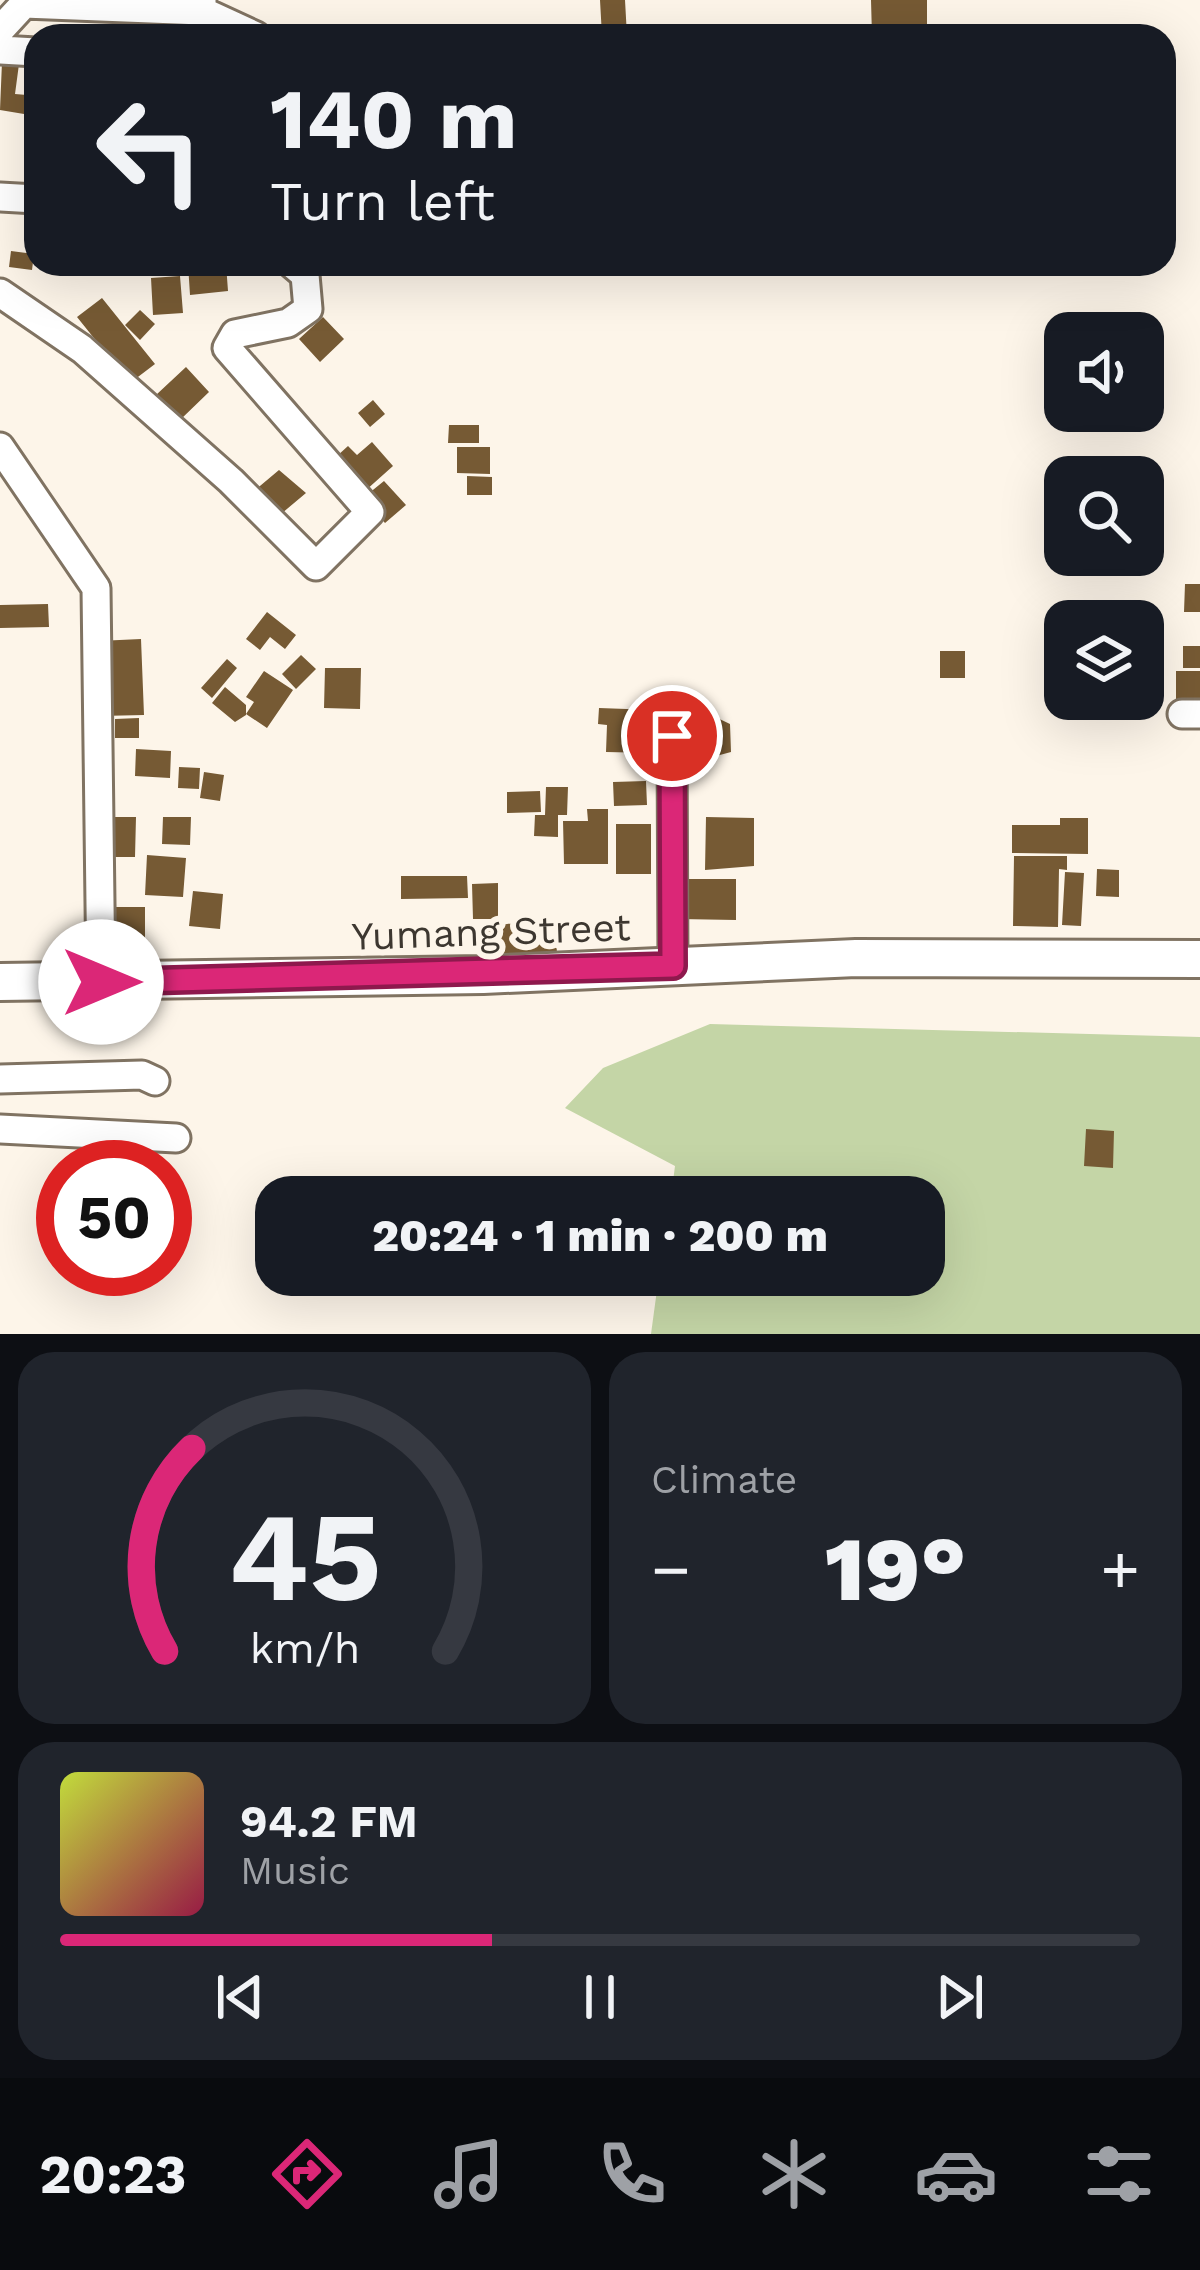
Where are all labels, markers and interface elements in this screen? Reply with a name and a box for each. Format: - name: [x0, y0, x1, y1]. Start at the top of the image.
- text: 140 m: [270, 70, 518, 168]
- icon: left: [72, 72, 228, 228]
- text: Turn left: [270, 170, 495, 233]
- map controls: [1044, 312, 1164, 720]
- button: sound: [1044, 312, 1164, 432]
- button: search: [1044, 456, 1164, 576]
- button: layers: [1044, 600, 1164, 720]
- pin: [621, 685, 723, 787]
- icon: arrive: [639, 703, 705, 769]
- street label: Yumang Street: [351, 904, 631, 959]
- position arrow: [38, 919, 164, 1045]
- speed limit sign: 50: [36, 1140, 192, 1296]
- text: 20:24 · 1 min · 200 m: [372, 1209, 828, 1262]
- text: Climate: [651, 1457, 797, 1502]
- text: 45: [228, 1484, 381, 1630]
- text: 19°: [825, 1516, 966, 1622]
- text: −: [651, 1531, 691, 1608]
- text: +: [1100, 1531, 1140, 1608]
- text: km/h: [249, 1623, 360, 1673]
- text: 94.2 FM: [240, 1795, 418, 1848]
- text: Music: [240, 1848, 350, 1893]
- icon: previous: [207, 1964, 273, 2030]
- icon: pause: [567, 1964, 633, 2030]
- icon: next: [927, 1964, 993, 2030]
- icon: directions: [265, 2132, 349, 2216]
- icon: music: [427, 2132, 511, 2216]
- icon: phone: [590, 2132, 674, 2216]
- icon: climate: [752, 2132, 836, 2216]
- icon: car: [914, 2132, 998, 2216]
- icon: filters: [1077, 2132, 1161, 2216]
- text: 20:23: [39, 2143, 187, 2206]

